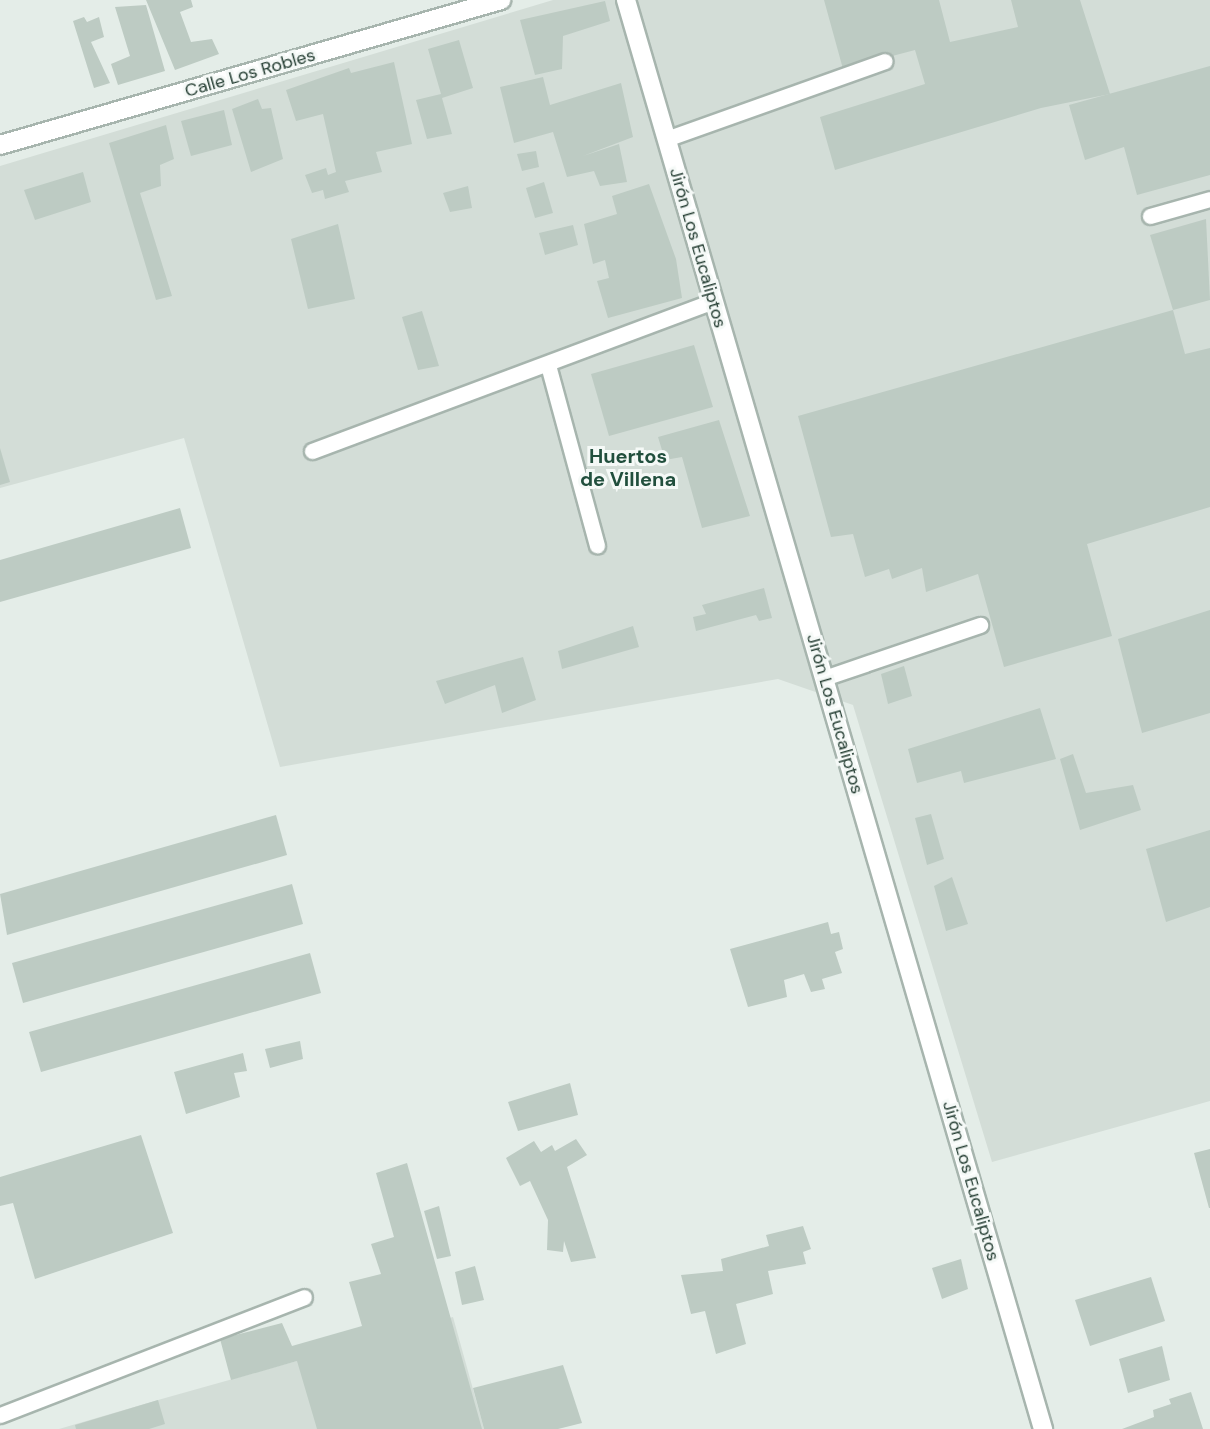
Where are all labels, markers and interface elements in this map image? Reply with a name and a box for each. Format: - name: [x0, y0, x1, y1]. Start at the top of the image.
- street label: Calle Los Robles: [182, 44, 318, 102]
- street label: Jirón Los Eucaliptos: [665, 166, 731, 330]
- district label: Huertos de Villena: [580, 444, 676, 491]
- street label: Jirón Los Eucaliptos: [802, 632, 868, 796]
- street label: Jirón Los Eucaliptos: [938, 1099, 1004, 1263]

